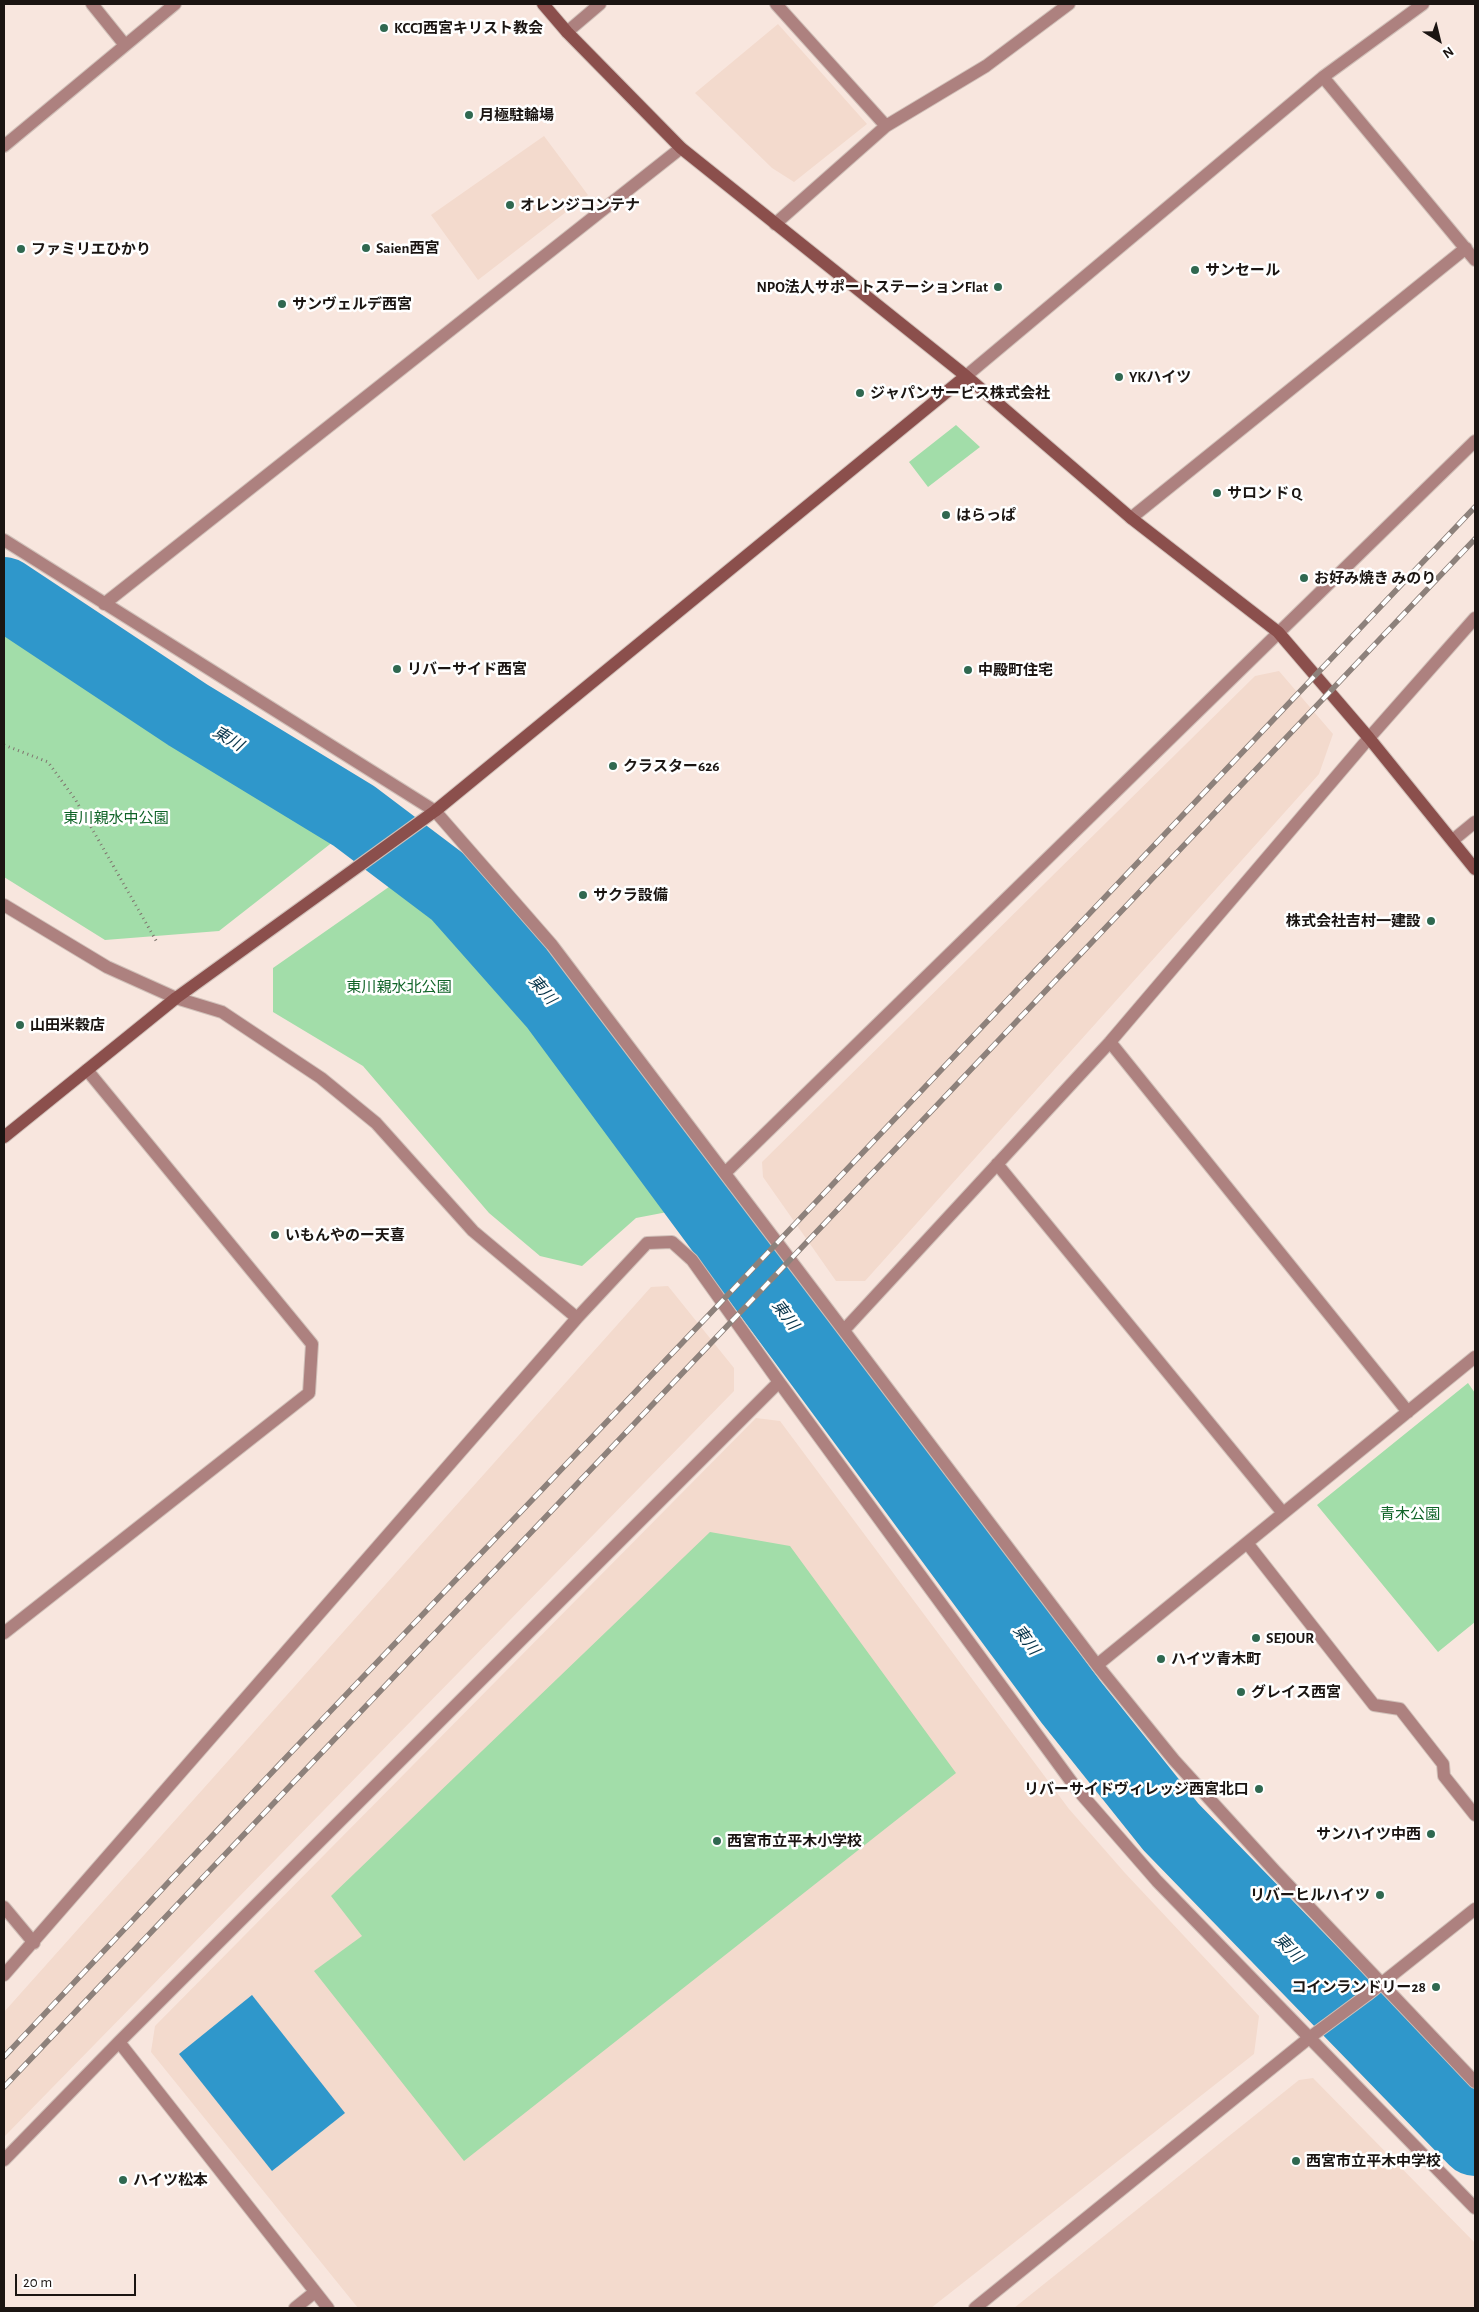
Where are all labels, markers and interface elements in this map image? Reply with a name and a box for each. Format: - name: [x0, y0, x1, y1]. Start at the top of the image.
- north arrow: [1414, 15, 1464, 65]
- place label: KCCJ西宮キリスト教会: [394, 19, 543, 37]
- marker: KCCJ西宮キリスト教会: [378, 22, 390, 34]
- text: N: [1440, 44, 1456, 61]
- place label: 月極駐輪場: [479, 106, 554, 124]
- marker: 月極駐輪場: [463, 109, 475, 121]
- place label: オレンジコンテナ: [520, 196, 640, 214]
- marker: オレンジコンテナ: [504, 199, 516, 211]
- place label: Saien西宮: [376, 239, 439, 257]
- place label: ファミリエひかり: [31, 240, 151, 258]
- marker: Saien西宮: [360, 242, 372, 254]
- marker: ファミリエひかり: [15, 243, 27, 255]
- place label: サンセール: [1205, 261, 1280, 279]
- marker: サンセール: [1189, 264, 1201, 276]
- place label: NPO法人サポートステーションFlat: [756, 278, 988, 296]
- marker: NPO法人サポートステーションFlat: [992, 281, 1004, 293]
- place label: サンヴェルデ西宮: [292, 295, 412, 313]
- marker: サンヴェルデ西宮: [276, 298, 288, 310]
- place label: YKハイツ: [1129, 368, 1191, 386]
- marker: YKハイツ: [1113, 371, 1125, 383]
- place label: ジャパンサービス株式会社: [870, 384, 1050, 402]
- marker: ジャパンサービス株式会社: [854, 387, 866, 399]
- place label: サロン ド Q: [1227, 484, 1301, 502]
- marker: サロン ド Q: [1211, 487, 1223, 499]
- place label: はらっぱ: [956, 506, 1016, 524]
- marker: はらっぱ: [940, 509, 952, 521]
- place label: お好み焼き みのり: [1314, 569, 1436, 587]
- marker: お好み焼き みのり: [1298, 572, 1310, 584]
- place label: リバーサイド西宮: [407, 660, 527, 678]
- place label: 中殿町住宅: [978, 661, 1053, 679]
- marker: リバーサイド西宮: [391, 663, 403, 675]
- marker: 中殿町住宅: [962, 664, 974, 676]
- water label: 東川: [209, 723, 247, 755]
- place label: クラスター626: [623, 757, 720, 775]
- marker: クラスター626: [607, 760, 619, 772]
- park label: 東川親水中公園: [64, 809, 168, 827]
- place label: サクラ設備: [593, 886, 668, 904]
- marker: サクラ設備: [577, 889, 589, 901]
- place label: 株式会社吉村一建設: [1286, 912, 1421, 930]
- marker: 株式会社吉村一建設: [1425, 915, 1437, 927]
- water label: 東川: [524, 972, 560, 1008]
- park label: 東川親水北公園: [347, 978, 451, 996]
- place label: 山田米穀店: [30, 1016, 105, 1034]
- marker: 山田米穀店: [14, 1019, 26, 1031]
- place label: いもんやのー天喜: [285, 1226, 405, 1244]
- marker: いもんやのー天喜: [269, 1229, 281, 1241]
- water label: 東川: [768, 1296, 802, 1334]
- park label: 青木公園: [1380, 1505, 1440, 1523]
- water label: 東川: [1009, 1621, 1043, 1659]
- place label: SEJOUR: [1266, 1629, 1314, 1647]
- marker: SEJOUR: [1250, 1632, 1262, 1644]
- place label: ハイツ青木町: [1171, 1650, 1261, 1668]
- marker: ハイツ青木町: [1155, 1653, 1167, 1665]
- place label: グレイス西宮: [1251, 1683, 1341, 1701]
- marker: グレイス西宮: [1235, 1686, 1247, 1698]
- place label: リバーサイドヴィレッジ西宮北口: [1024, 1780, 1249, 1798]
- marker: リバーサイドヴィレッジ西宮北口: [1253, 1783, 1265, 1795]
- place label: サンハイツ中西: [1316, 1825, 1421, 1843]
- marker: サンハイツ中西: [1425, 1828, 1437, 1840]
- place label: 西宮市立平木小学校: [727, 1832, 862, 1850]
- marker: 西宮市立平木小学校: [711, 1835, 723, 1847]
- place label: リバーヒルハイツ: [1250, 1886, 1370, 1904]
- marker: リバーヒルハイツ: [1374, 1889, 1386, 1901]
- water label: 東川: [1270, 1930, 1306, 1966]
- place label: コインランドリー28: [1292, 1978, 1426, 1996]
- marker: コインランドリー28: [1430, 1981, 1442, 1993]
- place label: 西宮市立平木中学校: [1306, 2152, 1441, 2170]
- marker: 西宮市立平木中学校: [1290, 2155, 1302, 2167]
- place label: ハイツ松本: [133, 2171, 208, 2189]
- marker: ハイツ松本: [117, 2174, 129, 2186]
- scale bar: [18, 2264, 139, 2296]
- text: 20 m: [23, 2275, 52, 2290]

